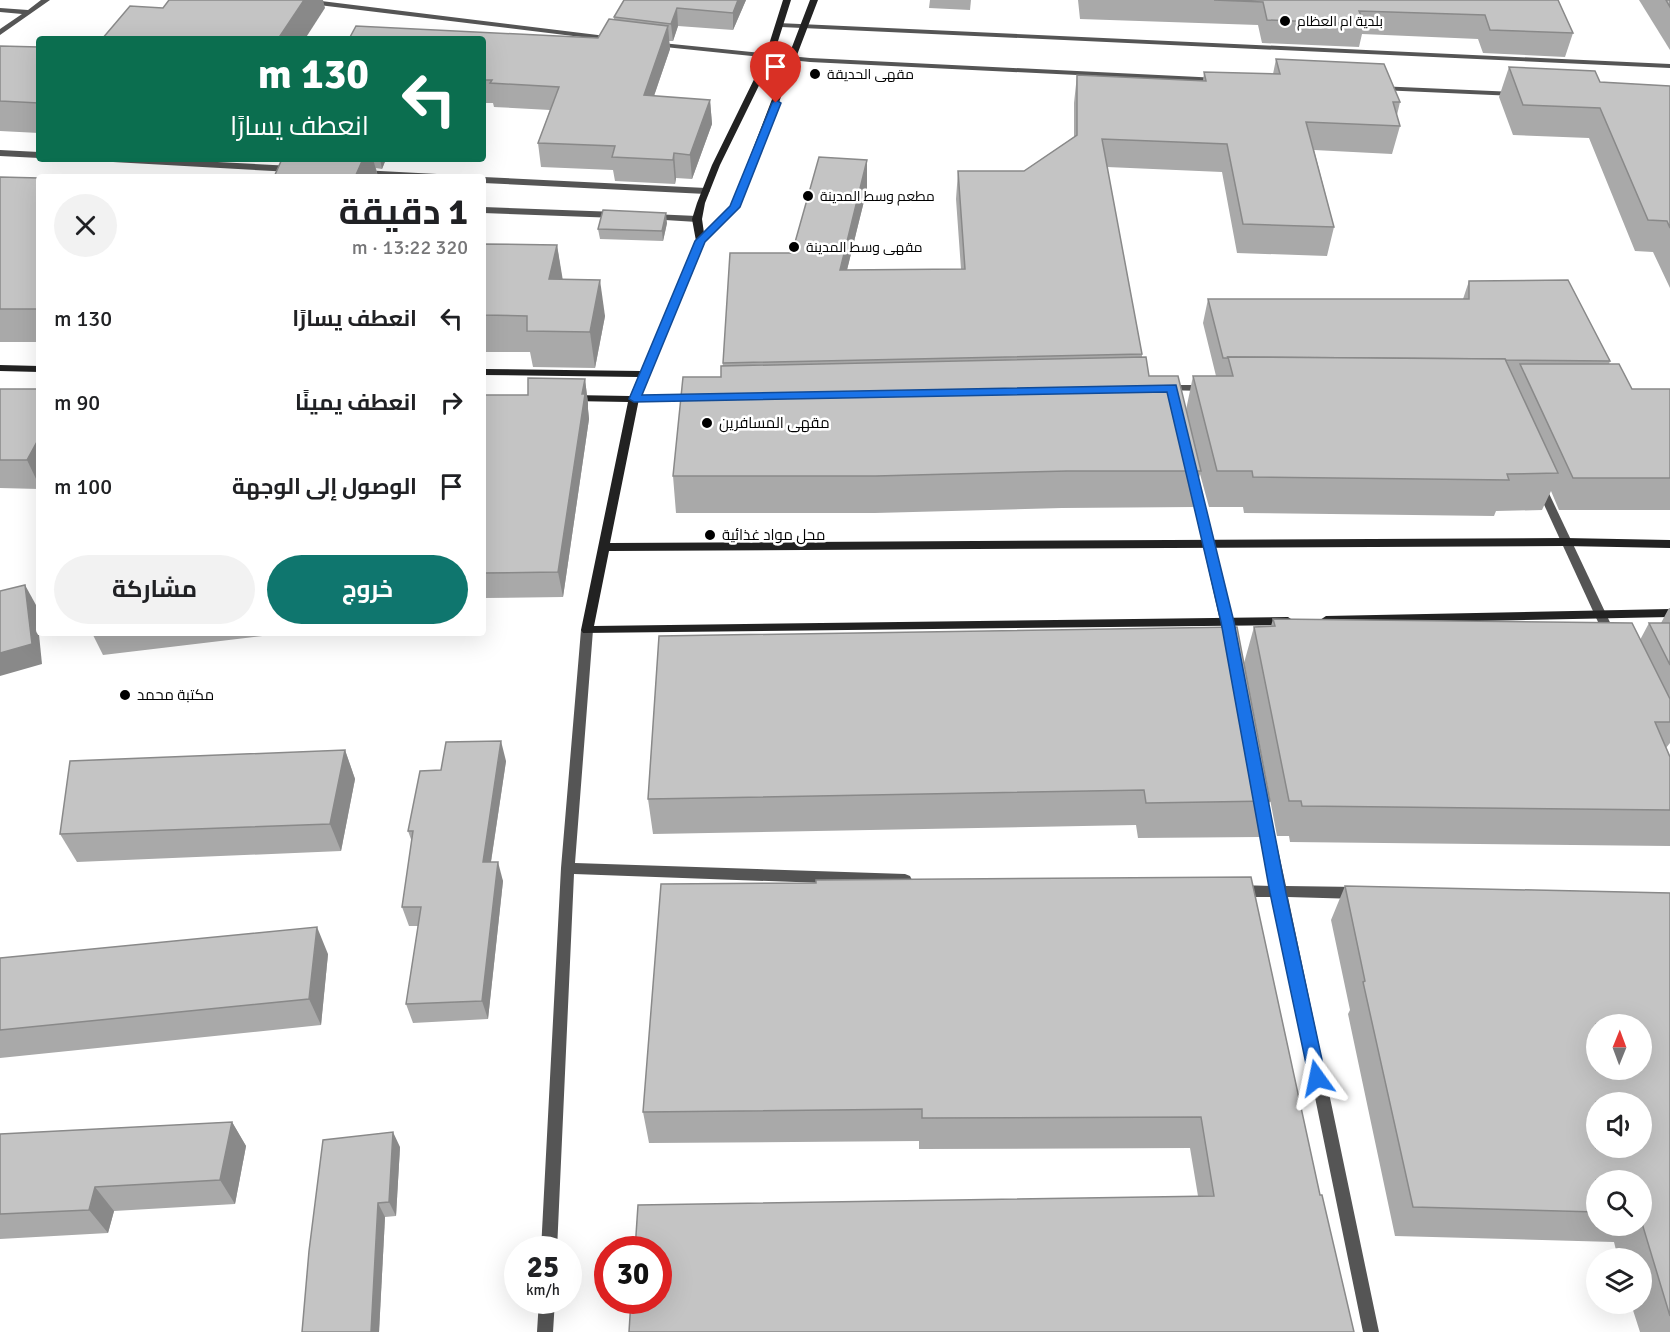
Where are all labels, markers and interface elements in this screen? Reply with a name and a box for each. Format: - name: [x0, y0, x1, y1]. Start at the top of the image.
- place label: بلدية ام العظام: [1297, 13, 1383, 31]
- marker: بلدية ام العظام: [1278, 14, 1292, 28]
- pin: [750, 41, 801, 103]
- text: 130 m: [258, 49, 369, 100]
- icon: arrive: [759, 50, 792, 83]
- icon: left: [390, 60, 468, 138]
- place label: مقهى الحديقة: [827, 66, 914, 83]
- marker: مقهى الحديقة: [808, 67, 822, 81]
- text: انعطف يسارًا: [230, 110, 369, 143]
- place label: مطعم وسط المدينة: [820, 188, 935, 206]
- marker: مطعم وسط المدينة: [801, 189, 815, 203]
- text: 1 دقيقة: [339, 190, 468, 235]
- button: close: [54, 194, 117, 257]
- text: 320 m · 13:22: [352, 235, 468, 260]
- place label: مقهى وسط المدينة: [806, 239, 923, 256]
- marker: مقهى وسط المدينة: [787, 240, 801, 254]
- icon: left: [435, 302, 468, 335]
- text: 130 m: [54, 305, 112, 332]
- text: انعطف يسارًا: [292, 305, 417, 332]
- icon: right: [435, 386, 468, 419]
- text: 90 m: [54, 389, 100, 416]
- text: انعطف يمينًا: [295, 389, 417, 416]
- place label: مقهى المسافرين: [719, 414, 830, 433]
- marker: مقهى المسافرين: [700, 416, 714, 430]
- icon: arrive: [435, 470, 468, 503]
- text: 100 m: [54, 473, 112, 500]
- text: الوصول إلى الوجهة: [232, 473, 417, 500]
- place label: محل مواد غذائية: [722, 526, 825, 545]
- marker: محل مواد غذائية: [703, 528, 717, 542]
- button: مشاركة: [54, 555, 255, 624]
- button: خروج: [267, 555, 468, 624]
- place label: مكتبة محمد: [137, 686, 214, 704]
- marker: مكتبة محمد: [118, 688, 132, 702]
- north arrow: [1586, 1014, 1652, 1080]
- map controls: [1586, 1014, 1652, 1314]
- position arrow: [1285, 1046, 1349, 1110]
- button: sound: [1586, 1092, 1652, 1158]
- button: search: [1586, 1170, 1652, 1236]
- speed limit sign: 30: [594, 1236, 672, 1314]
- button: layers: [1586, 1248, 1652, 1314]
- text: 25: [527, 1249, 559, 1286]
- text: km/h: [526, 1281, 560, 1299]

